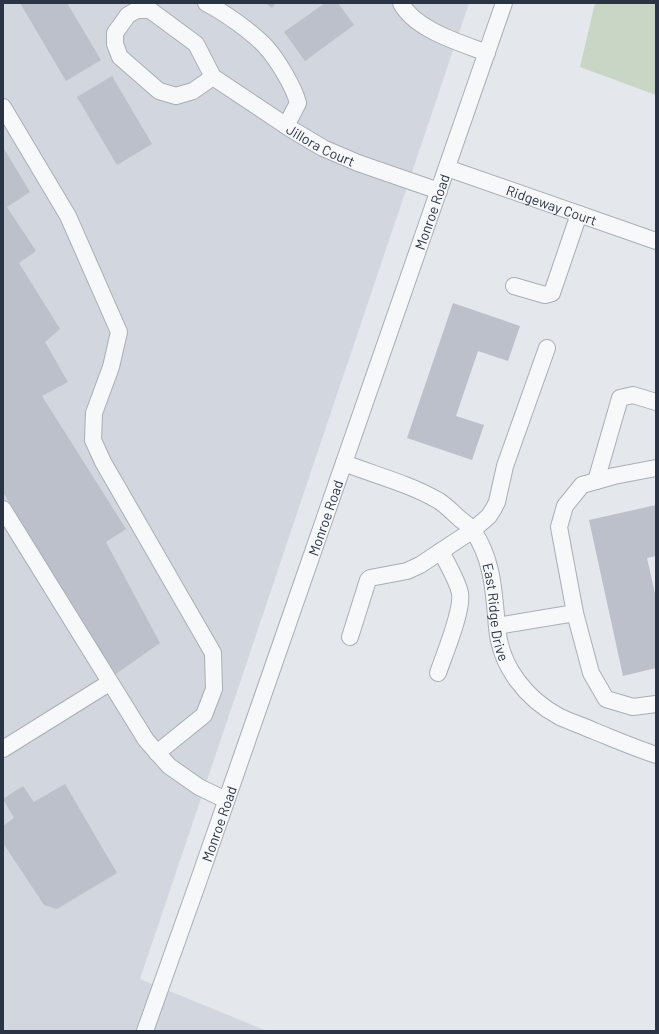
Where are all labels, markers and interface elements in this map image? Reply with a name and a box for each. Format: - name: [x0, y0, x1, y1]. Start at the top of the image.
- street label: Jillora Court: [284, 120, 358, 169]
- street label: Monroe Road: [410, 171, 452, 252]
- street label: Ridgeway Court: [504, 181, 599, 228]
- street label: Monroe Road: [304, 477, 346, 558]
- street label: East Ridge Drive: [480, 561, 513, 663]
- street label: Monroe Road: [197, 783, 239, 864]

